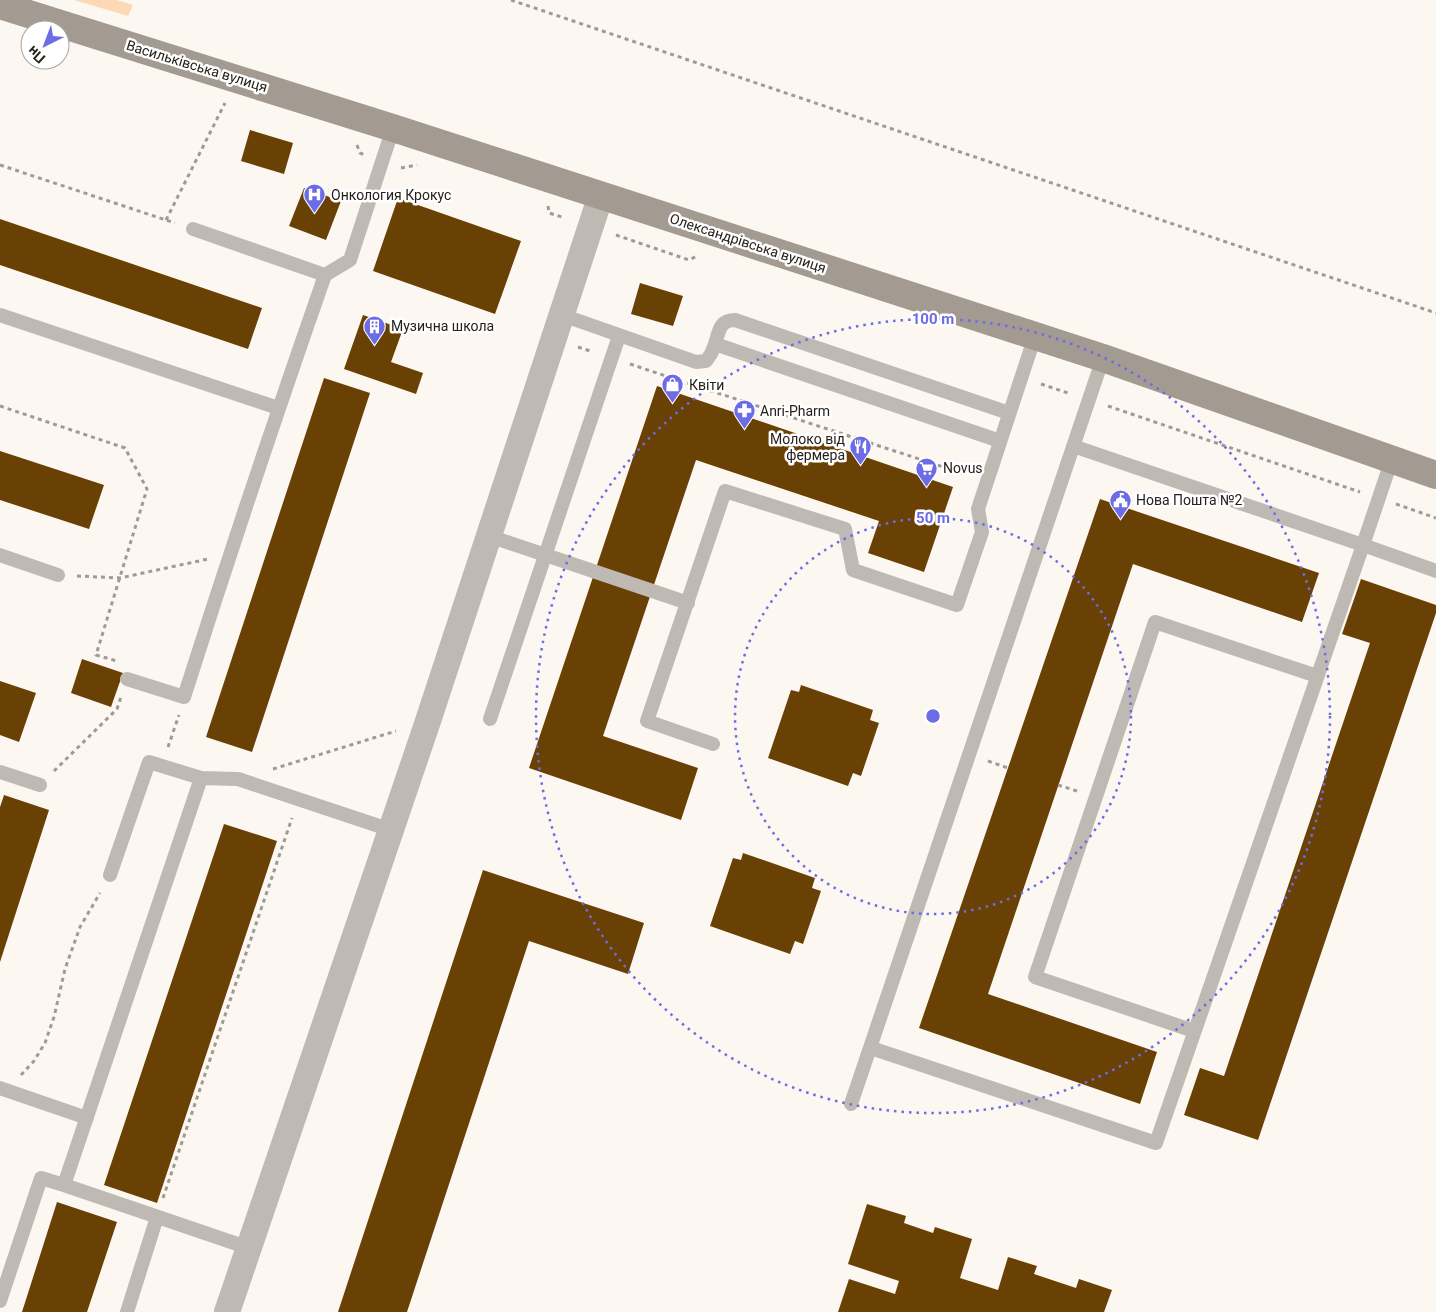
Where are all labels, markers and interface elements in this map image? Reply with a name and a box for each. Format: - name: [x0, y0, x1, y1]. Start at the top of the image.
- north arrow: [20, 20, 70, 70]
- street label: Васильківська вулиця: [125, 37, 269, 95]
- text: Пн: [24, 43, 48, 67]
- hospital icon: Онкология Крокус: [303, 183, 327, 214]
- place label: Онкология Крокус: [331, 187, 451, 203]
- street label: Олександрівська вулиця: [668, 210, 828, 276]
- text: 100 m: [912, 310, 954, 328]
- building icon: Музична школа: [363, 314, 387, 345]
- place label: Музична школа: [391, 318, 494, 334]
- shop icon: Квіти: [661, 373, 685, 404]
- place label: Квіти: [689, 377, 724, 393]
- pharmacy icon: Anri-Pharm: [732, 399, 756, 430]
- place label: Anri-Pharm: [760, 403, 830, 419]
- place label: Молоко від фермера: [770, 431, 846, 463]
- restaurant icon: Молоко від фермера: [849, 435, 873, 466]
- supermarket icon: Novus: [915, 456, 939, 487]
- place label: Novus: [943, 460, 983, 476]
- public building icon: Нова Пошта №2: [1108, 488, 1132, 519]
- place label: Нова Пошта №2: [1136, 492, 1242, 508]
- text: 50 m: [916, 509, 950, 527]
- centre of rings: [924, 707, 942, 725]

